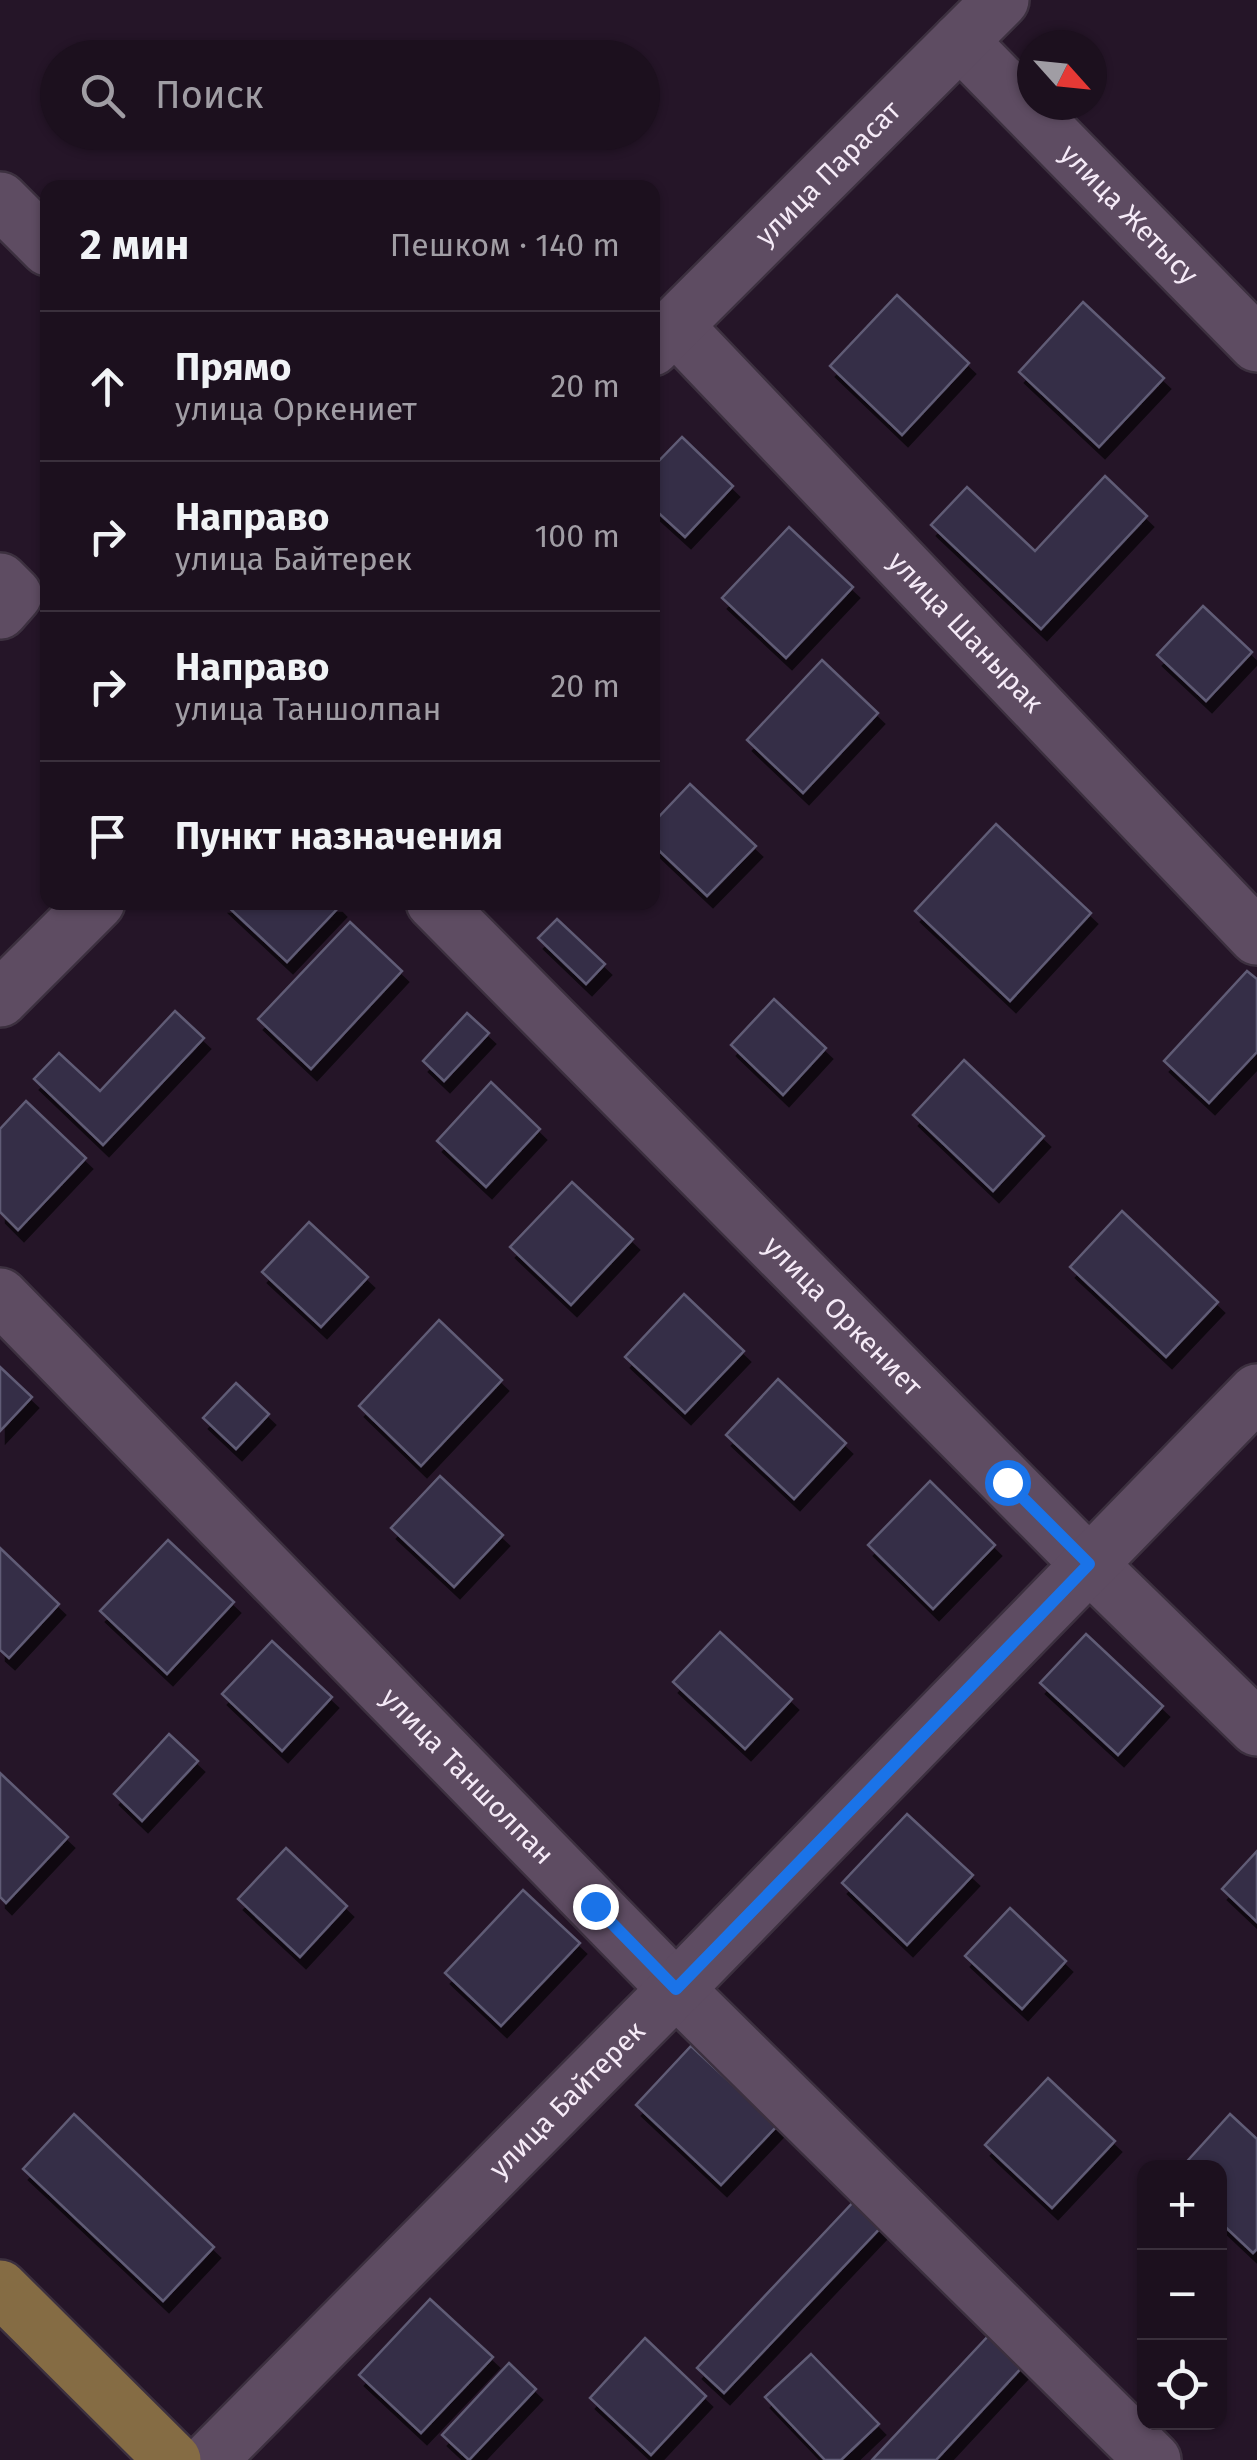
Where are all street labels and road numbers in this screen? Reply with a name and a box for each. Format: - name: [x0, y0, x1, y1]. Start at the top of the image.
- street label: улица Парасат: [748, 93, 907, 252]
- street label: улица Жетысу: [1054, 137, 1205, 291]
- street label: улица Шанырак: [882, 544, 1051, 719]
- street label: улица Оркениет: [757, 1229, 930, 1403]
- street label: улица Таншолпан: [375, 1681, 561, 1871]
- street label: улица Байтерек: [482, 2014, 652, 2185]

